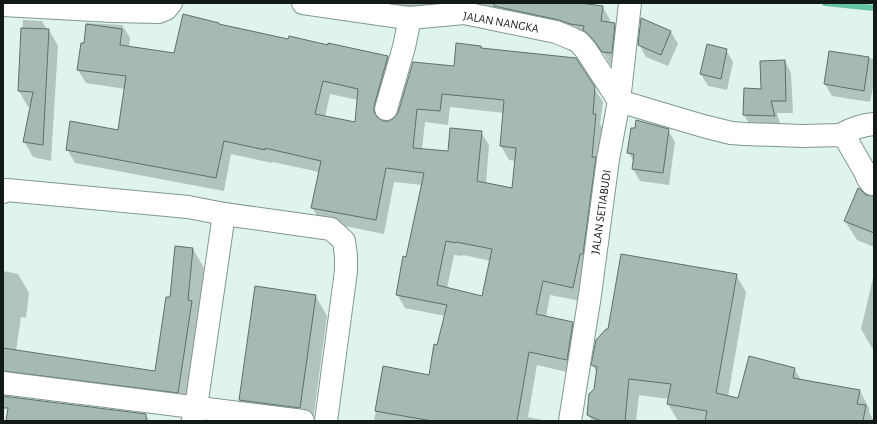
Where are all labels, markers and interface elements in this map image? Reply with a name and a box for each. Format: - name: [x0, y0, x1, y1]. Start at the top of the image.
- street label: JALAN NANGKA: [462, 9, 540, 35]
- street label: JALAN SETIABUDI: [589, 169, 613, 255]

